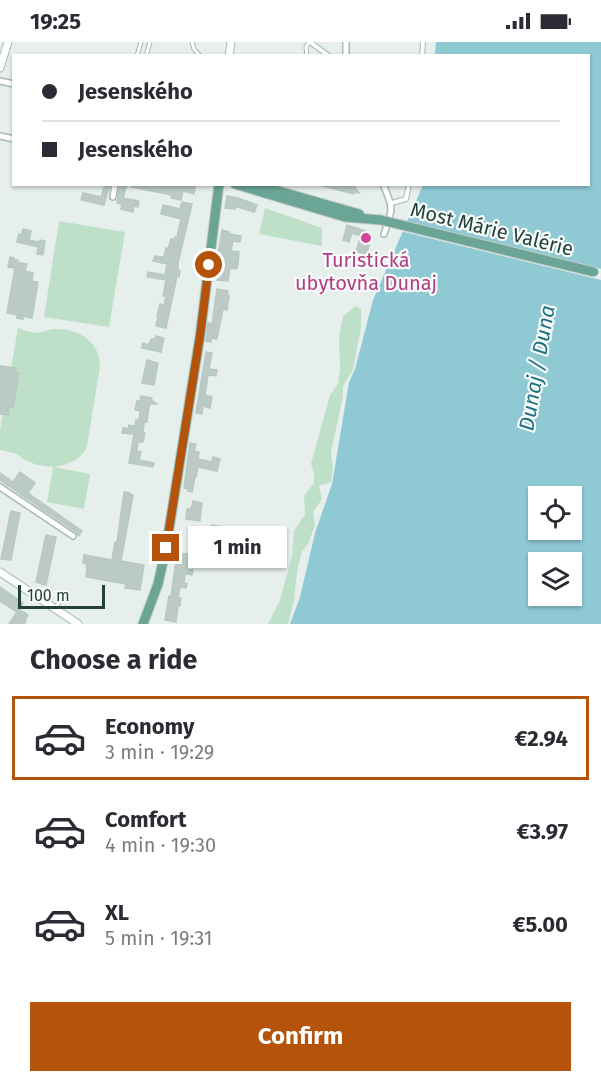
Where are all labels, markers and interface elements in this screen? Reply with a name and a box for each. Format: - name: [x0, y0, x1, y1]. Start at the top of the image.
- text: 19:25: [30, 8, 81, 35]
- text: Jesenského: [78, 78, 193, 105]
- text: Jesenského: [78, 136, 193, 163]
- street label: Most Márie Valérie: [408, 197, 576, 261]
- marker: Turistická ubytovňa Dunaj: [359, 231, 373, 245]
- place label: Turistická ubytovňa Dunaj: [295, 248, 437, 295]
- route start: [195, 251, 222, 278]
- water label: Dunaj / Duna: [513, 303, 561, 433]
- map controls: [528, 486, 582, 606]
- button: locate: [528, 486, 582, 540]
- callout: 1 min: [187, 527, 286, 569]
- route end: [152, 534, 179, 561]
- text: 1 min: [213, 535, 262, 559]
- button: layers: [528, 552, 582, 606]
- scale bar: [18, 582, 105, 610]
- text: 100 m: [27, 586, 70, 605]
- text: Choose a ride: [30, 644, 197, 676]
- icon: car: [33, 711, 87, 765]
- text: Economy: [105, 713, 194, 740]
- text: €2.94: [515, 725, 568, 752]
- text: 3 min · 19:29: [105, 740, 214, 764]
- icon: car: [33, 804, 87, 858]
- text: Comfort: [105, 806, 186, 833]
- text: €3.97: [516, 818, 568, 845]
- text: 4 min · 19:30: [105, 833, 216, 857]
- icon: car: [33, 897, 87, 951]
- text: XL: [105, 899, 129, 926]
- text: €5.00: [512, 911, 568, 938]
- text: 5 min · 19:31: [105, 926, 213, 950]
- button: Confirm: [30, 1002, 571, 1071]

